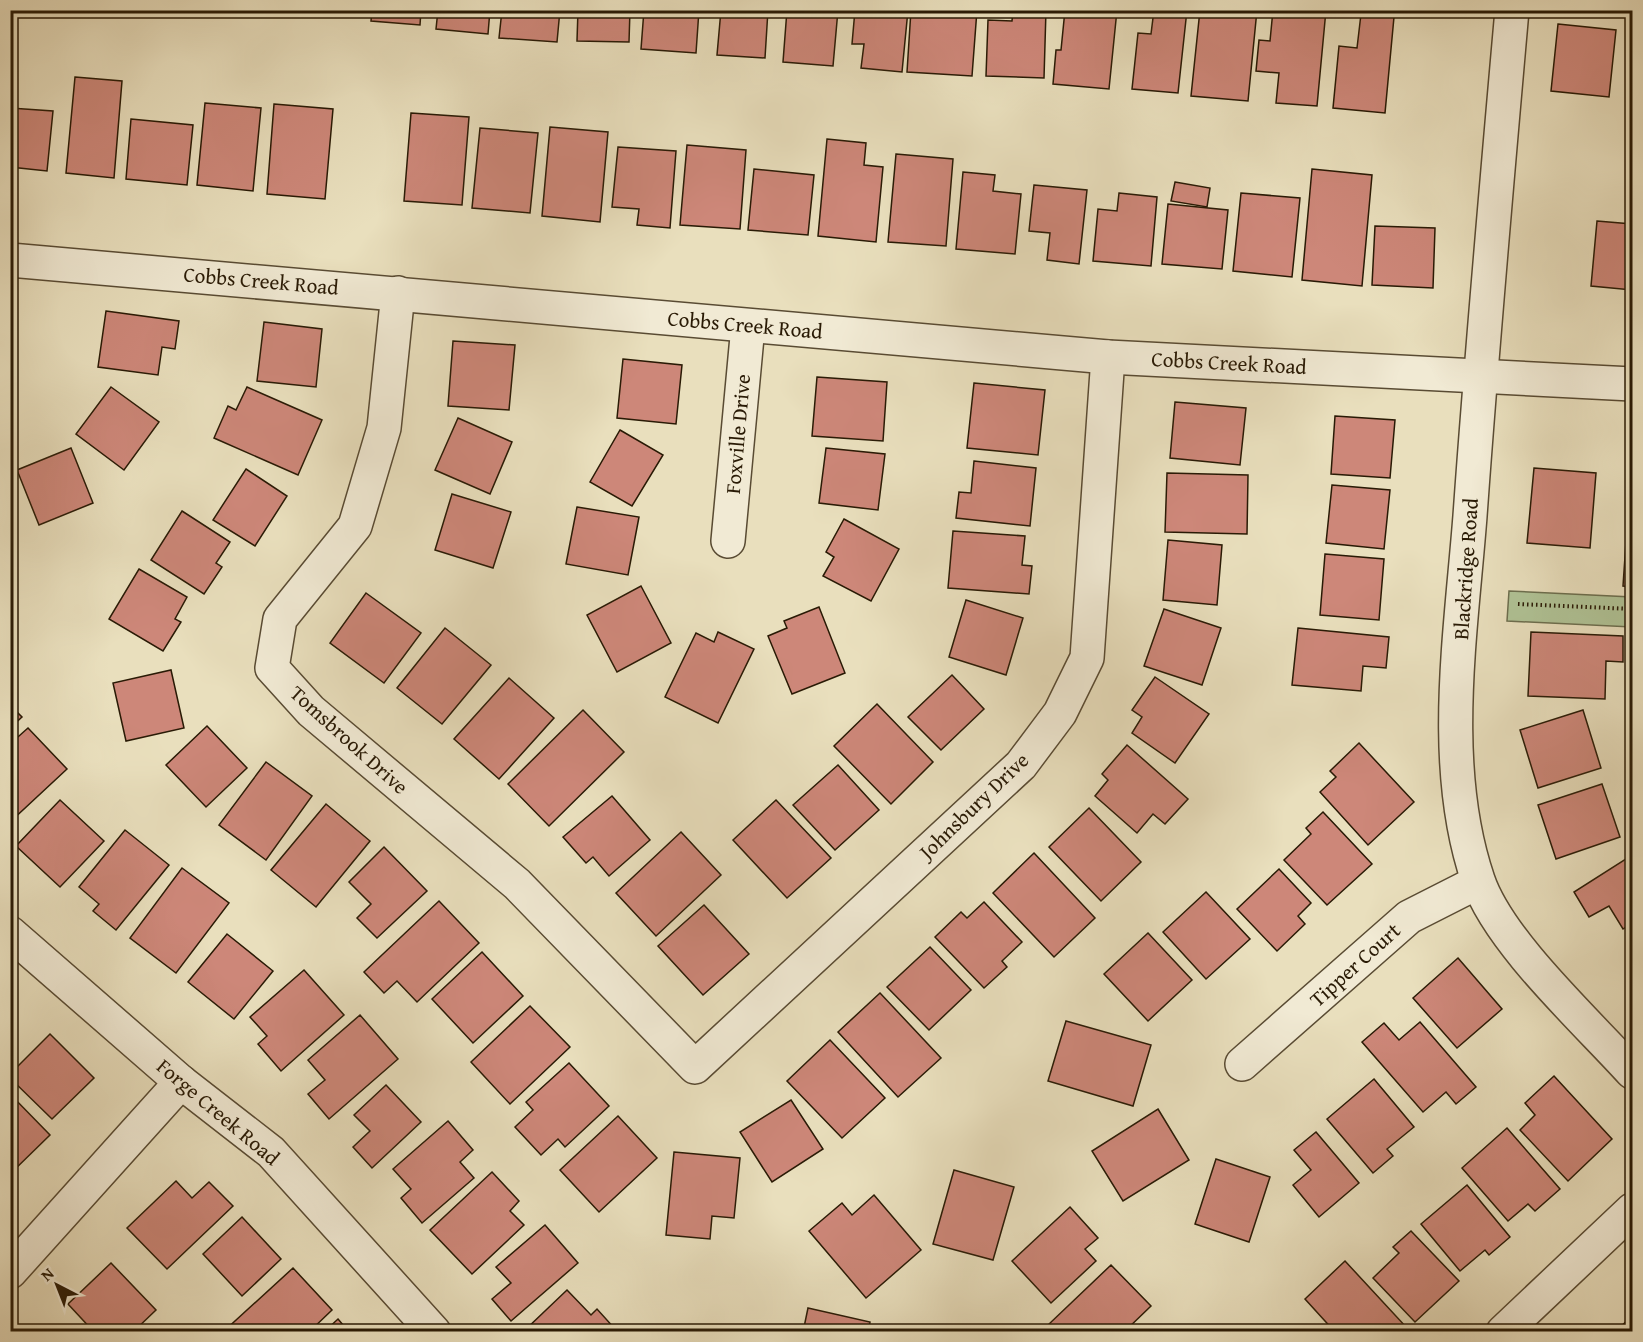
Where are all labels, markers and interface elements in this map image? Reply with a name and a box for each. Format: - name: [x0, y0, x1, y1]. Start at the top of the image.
- street label: Cobbs Creek Road: [182, 258, 341, 303]
- street label: Cobbs Creek Road: [666, 302, 825, 347]
- street label: Cobbs Creek Road: [1151, 343, 1308, 382]
- street label: Foxville Drive: [717, 373, 758, 495]
- street label: Blackridge Road: [1445, 496, 1486, 641]
- street label: Tomsbrook Drive: [283, 678, 416, 801]
- street label: Johnsbury Drive: [910, 745, 1036, 868]
- street label: Tipper Court: [1302, 915, 1407, 1014]
- street label: Forge Creek Road: [150, 1051, 287, 1173]
- north arrow: [27, 1255, 87, 1315]
- text: N: [35, 1261, 59, 1286]

